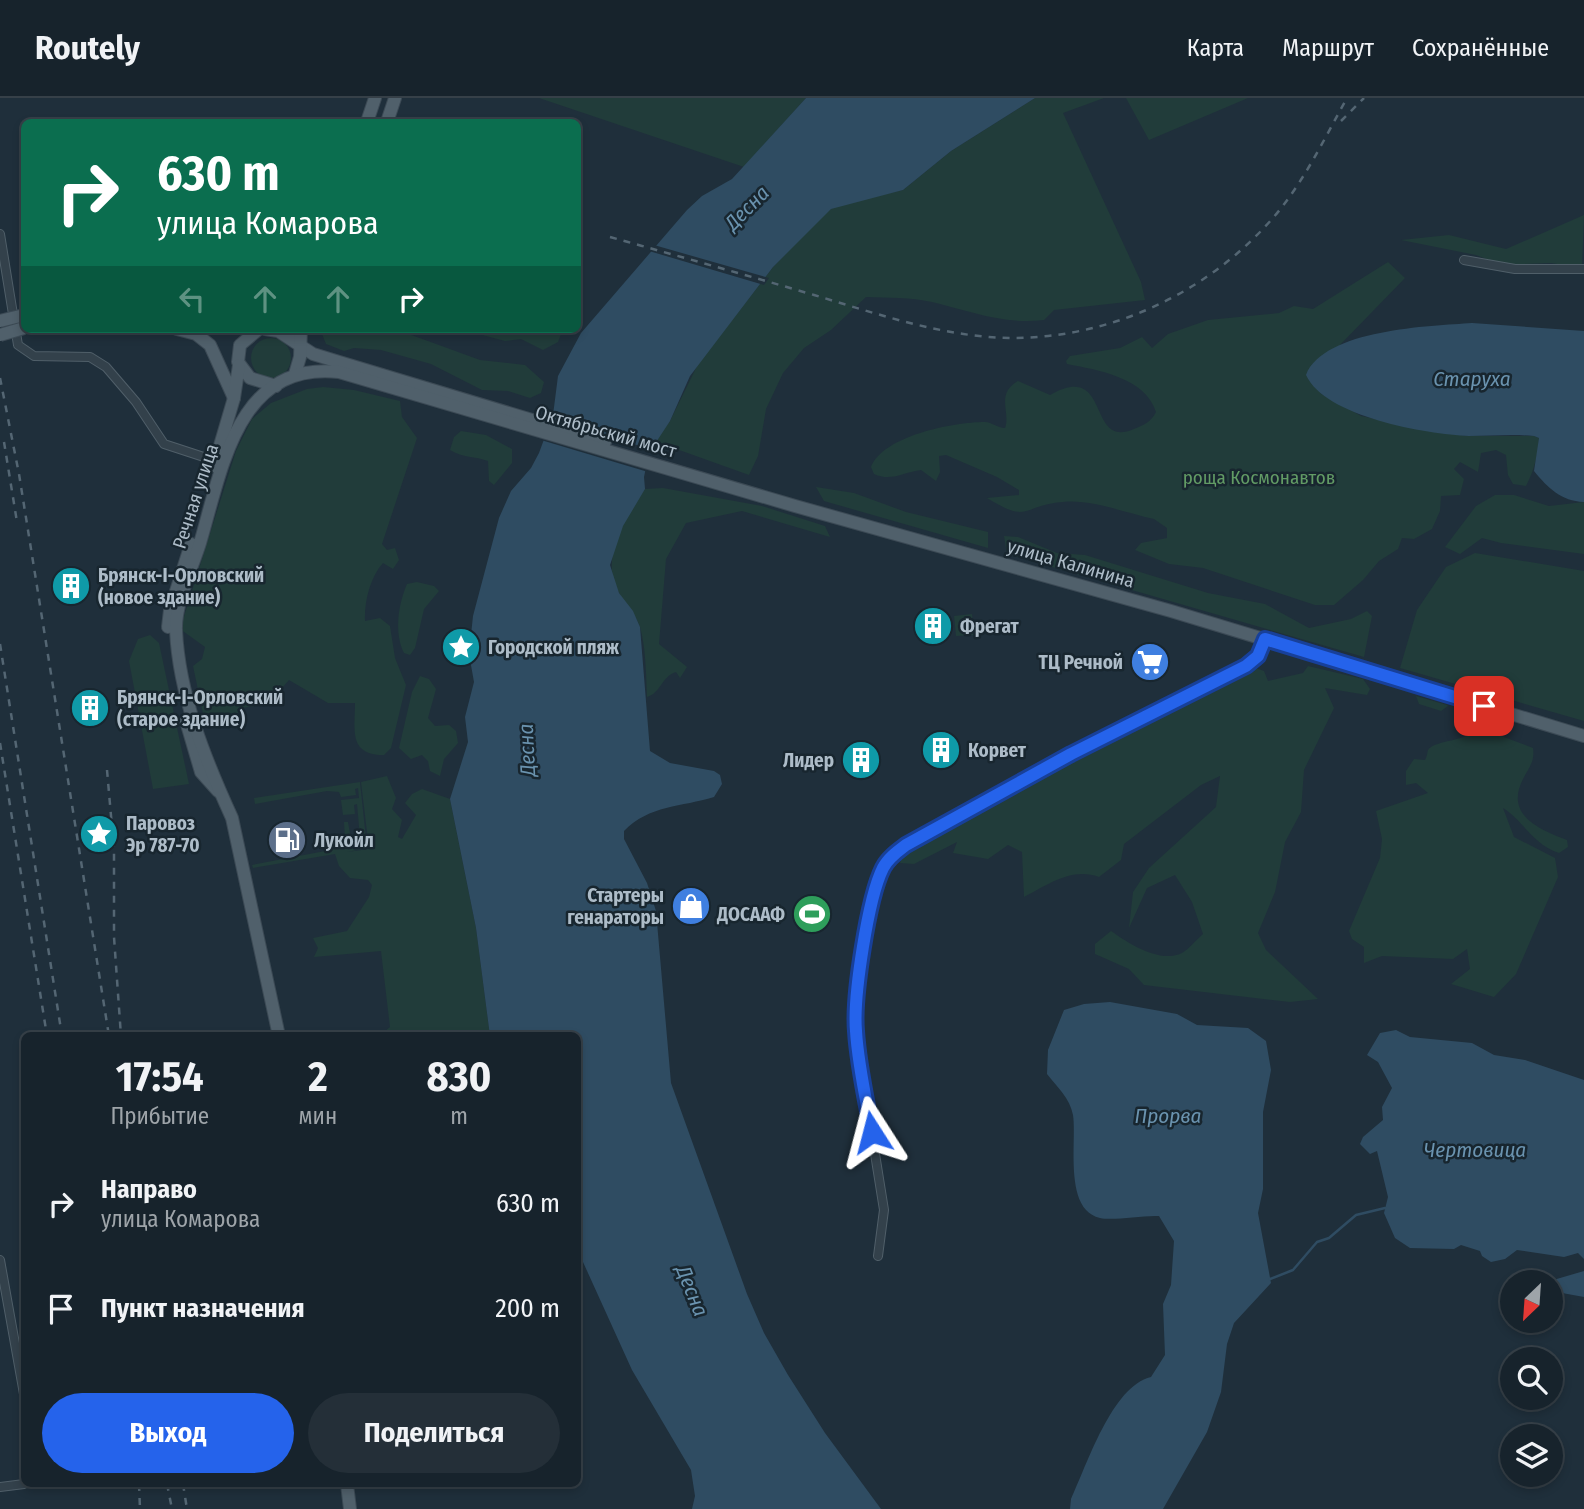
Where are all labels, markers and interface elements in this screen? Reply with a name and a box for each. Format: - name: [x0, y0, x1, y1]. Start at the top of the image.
- text: Routely: [35, 28, 140, 68]
- text: Карта: [1187, 34, 1244, 62]
- text: Маршрут: [1282, 34, 1374, 62]
- text: Сохранённые: [1412, 34, 1549, 62]
- text: 630 m: [157, 144, 280, 203]
- icon: right: [42, 147, 133, 238]
- water label: Десна: [718, 180, 775, 237]
- text: улица Комарова: [157, 204, 379, 242]
- icon: left: [173, 280, 211, 318]
- icon: ahead: [246, 280, 284, 318]
- icon: ahead: [319, 280, 357, 318]
- icon: right: [392, 280, 430, 318]
- water label: Старуха: [1433, 366, 1511, 392]
- street label: Октябрьский мост: [533, 400, 679, 463]
- street label: Речная улица: [168, 441, 223, 552]
- park label: роща Космонавтов: [1183, 466, 1335, 489]
- street label: улица Калинина: [1005, 534, 1137, 593]
- place label: Брянск-I-Орловский (новое здание): [98, 564, 264, 609]
- building icon: Брянск-I-Орловский (новое здание): [50, 565, 92, 607]
- building icon: Фрегат: [912, 605, 954, 647]
- place label: Фрегат: [960, 615, 1019, 638]
- place icon: Городской пляж: [440, 626, 482, 668]
- place label: Городской пляж: [488, 636, 619, 659]
- supermarket icon: ТЦ Речной: [1129, 641, 1171, 683]
- place label: ТЦ Речной: [1039, 651, 1123, 674]
- pin: [1454, 676, 1514, 736]
- place label: Брянск-I-Орловский (старое здание): [117, 686, 283, 731]
- building icon: Брянск-I-Орловский (старое здание): [69, 687, 111, 729]
- icon: arrive: [1465, 687, 1503, 725]
- water label: Десна: [513, 723, 541, 779]
- building icon: Корвет: [920, 729, 962, 771]
- building icon: Лидер: [840, 739, 882, 781]
- place label: Корвет: [968, 739, 1027, 762]
- place label: Лидер: [783, 749, 834, 772]
- place label: Паровоз Эр 787-70: [126, 812, 200, 857]
- place icon: Паровоз Эр 787-70: [78, 813, 120, 855]
- fuel station icon: Лукойл: [266, 819, 308, 861]
- place label: Лукойл: [314, 829, 374, 852]
- place label: Стартеры генараторы: [567, 884, 664, 929]
- shop icon: Стартеры генараторы: [670, 885, 712, 927]
- sports icon: ДОСААФ: [791, 893, 833, 935]
- place label: ДОСААФ: [716, 903, 785, 926]
- text: 17:54: [116, 1052, 204, 1102]
- text: 2: [308, 1052, 328, 1102]
- text: 830: [427, 1052, 492, 1102]
- position arrow: [835, 1095, 909, 1169]
- text: Прибытие: [110, 1102, 209, 1130]
- text: мин: [299, 1102, 337, 1130]
- text: m: [450, 1102, 468, 1130]
- water label: Прорва: [1135, 1103, 1201, 1129]
- water label: Чертовица: [1424, 1137, 1526, 1163]
- text: Направо: [101, 1174, 197, 1205]
- icon: right: [42, 1185, 80, 1223]
- text: 630 m: [496, 1188, 560, 1219]
- text: улица Комарова: [101, 1205, 260, 1233]
- water label: Десна: [669, 1260, 714, 1320]
- north arrow: [1500, 1270, 1563, 1334]
- map controls: [1500, 1270, 1563, 1487]
- icon: arrive: [42, 1290, 80, 1328]
- text: Пункт назначения: [101, 1293, 305, 1324]
- text: 200 m: [495, 1293, 560, 1324]
- button: search: [1500, 1347, 1563, 1410]
- button: Выход: [42, 1393, 294, 1473]
- button: Поделиться: [308, 1393, 560, 1473]
- button: layers: [1500, 1424, 1563, 1487]

